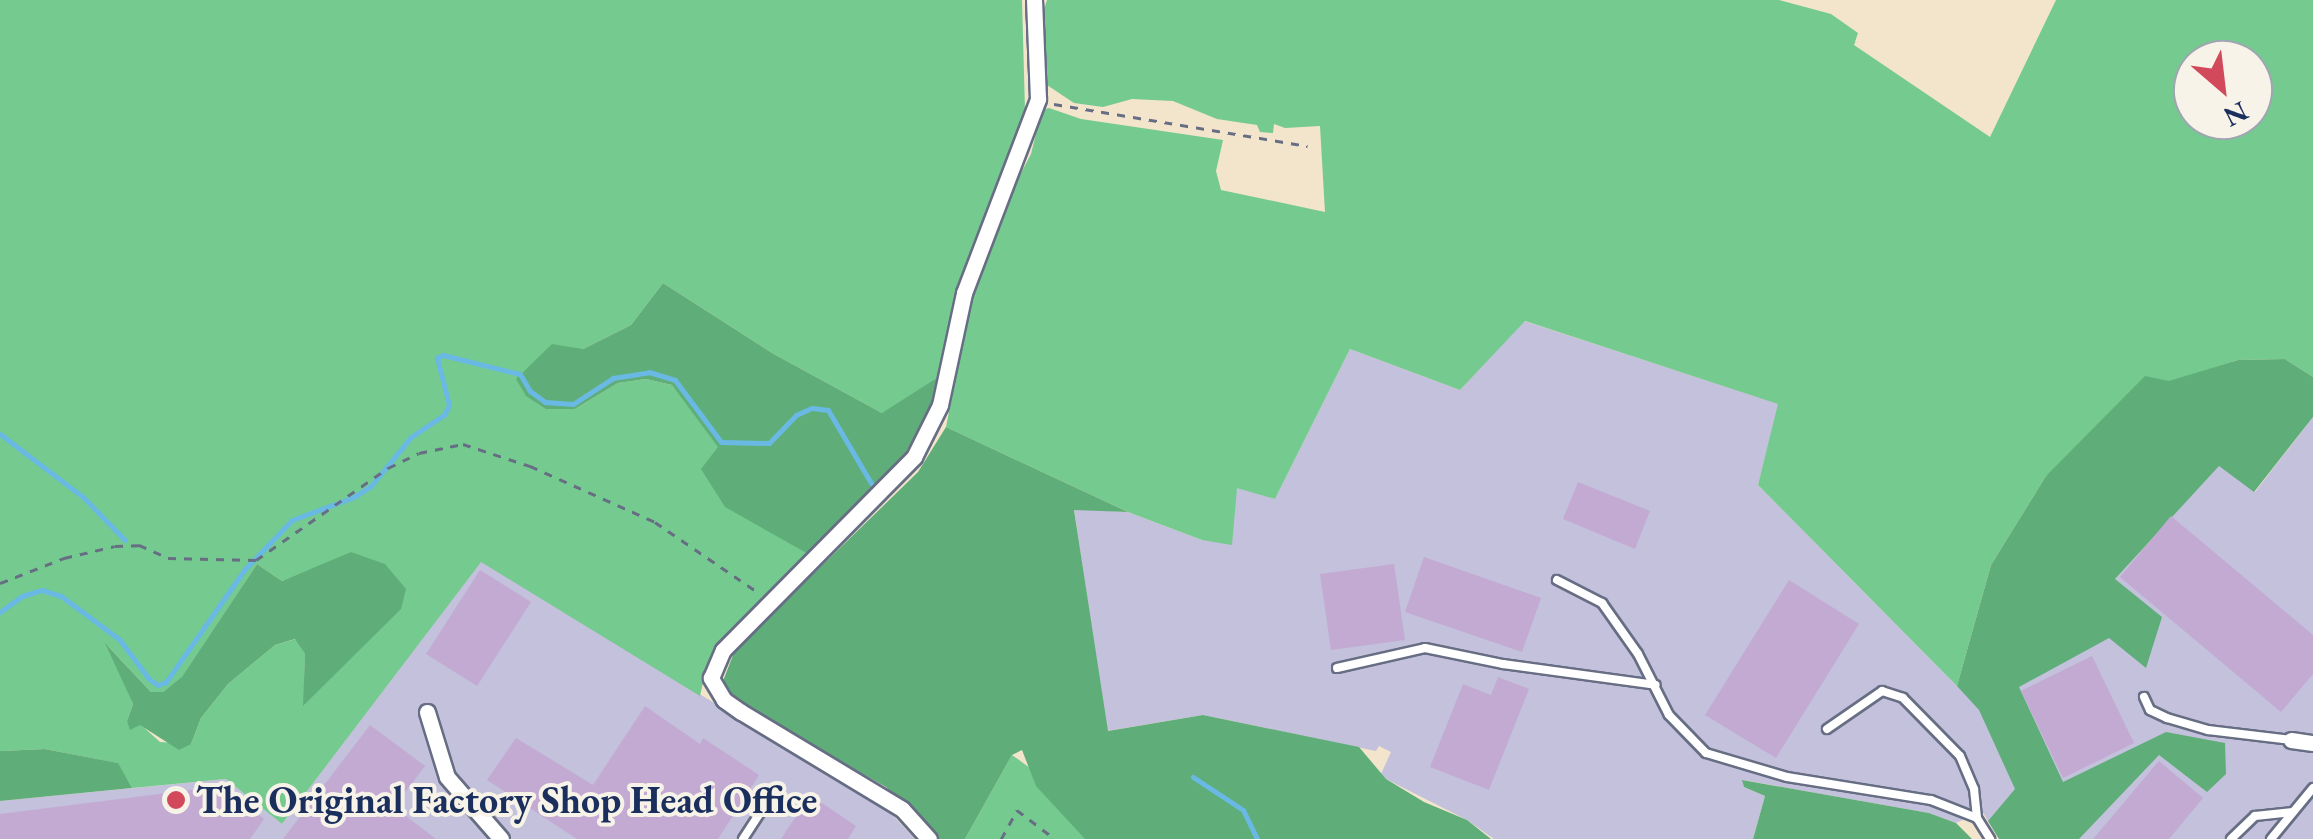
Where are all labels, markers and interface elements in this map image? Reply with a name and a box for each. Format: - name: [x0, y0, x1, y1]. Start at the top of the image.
- north arrow: [2173, 40, 2273, 140]
- text: N: [2218, 94, 2255, 136]
- place label: The Original Factory Shop Head Office: [196, 777, 817, 823]
- marker: The Original Factory Shop Head Office: [165, 789, 187, 811]

